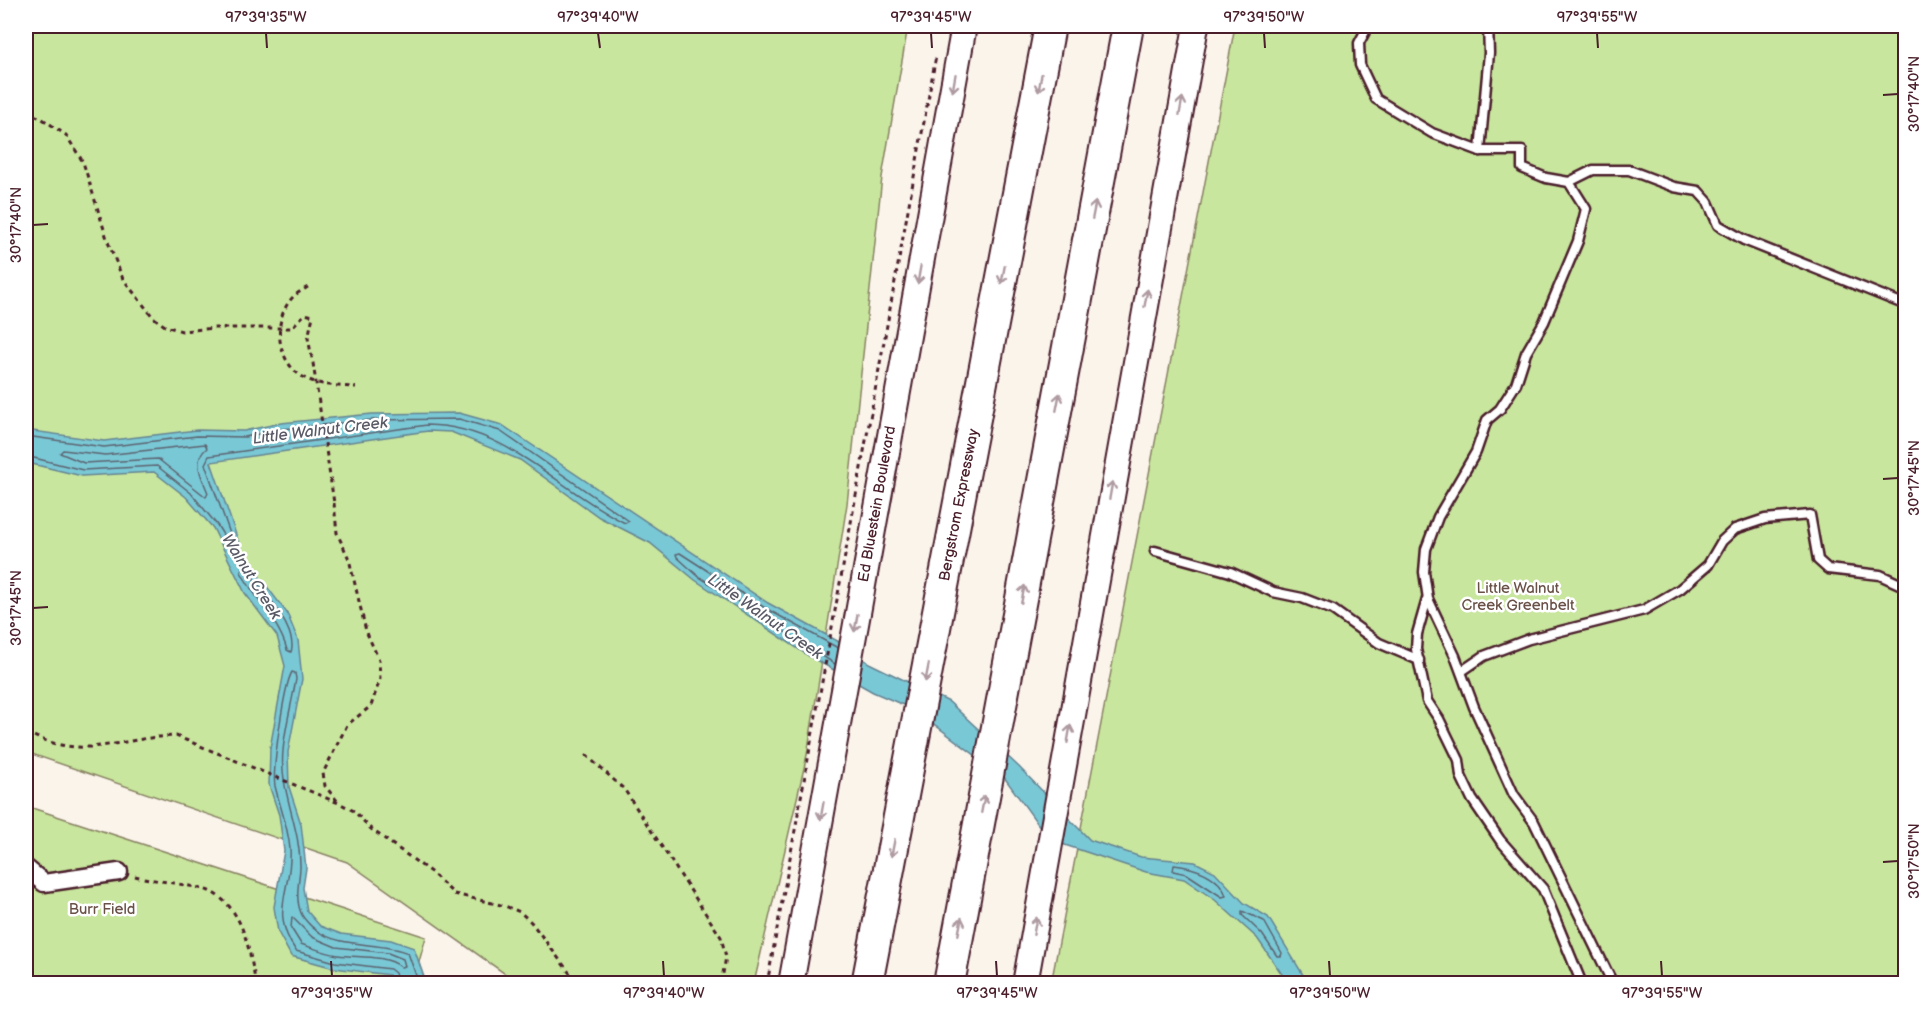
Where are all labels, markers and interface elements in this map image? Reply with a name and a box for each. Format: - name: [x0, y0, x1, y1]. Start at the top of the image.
- text: 97°39'35"W: [225, 8, 307, 27]
- text: 97°39'40"W: [557, 8, 639, 27]
- text: 97°39'45"W: [890, 8, 972, 27]
- text: 97°39'50"W: [1224, 8, 1305, 27]
- text: 97°39'55"W: [1557, 8, 1638, 27]
- text: 30°17'40"N: [1905, 56, 1924, 132]
- one-way arrow: [948, 73, 959, 92]
- one-way arrow: [1034, 73, 1045, 92]
- one-way arrow: [1176, 97, 1187, 117]
- text: 30°17'40"N: [7, 187, 26, 263]
- one-way arrow: [1089, 201, 1100, 220]
- one-way arrow: [997, 264, 1008, 284]
- one-way arrow: [913, 265, 924, 284]
- one-way arrow: [1141, 289, 1152, 309]
- one-way arrow: [1053, 393, 1064, 412]
- water label: Little Walnut Creek: [251, 413, 390, 449]
- street label: Ed Bluestein Boulevard: [854, 424, 900, 584]
- street label: Bergstrom Expressway: [935, 427, 983, 583]
- text: 30°17'45"N: [1905, 440, 1924, 516]
- one-way arrow: [1106, 481, 1117, 500]
- water label: Walnut Creek: [217, 531, 285, 624]
- text: 30°17'45"N: [7, 570, 26, 646]
- water label: Little Walnut Creek: [704, 570, 827, 664]
- park label: Little Walnut Creek Greenbelt: [1461, 579, 1575, 615]
- one-way arrow: [1018, 584, 1029, 604]
- one-way arrow: [850, 613, 861, 633]
- one-way arrow: [921, 663, 932, 683]
- one-way arrow: [1064, 724, 1075, 744]
- one-way arrow: [978, 795, 989, 814]
- one-way arrow: [816, 801, 827, 820]
- text: 30°17'50"N: [1905, 823, 1924, 899]
- one-way arrow: [887, 838, 898, 857]
- park label: Burr Field: [69, 900, 135, 919]
- one-way arrow: [955, 917, 966, 936]
- one-way arrow: [1030, 917, 1041, 936]
- text: 97°39'35"W: [291, 984, 373, 1003]
- text: 97°39'40"W: [623, 984, 705, 1003]
- text: 97°39'45"W: [956, 984, 1038, 1003]
- text: 97°39'50"W: [1290, 984, 1371, 1003]
- text: 97°39'55"W: [1622, 984, 1703, 1003]

